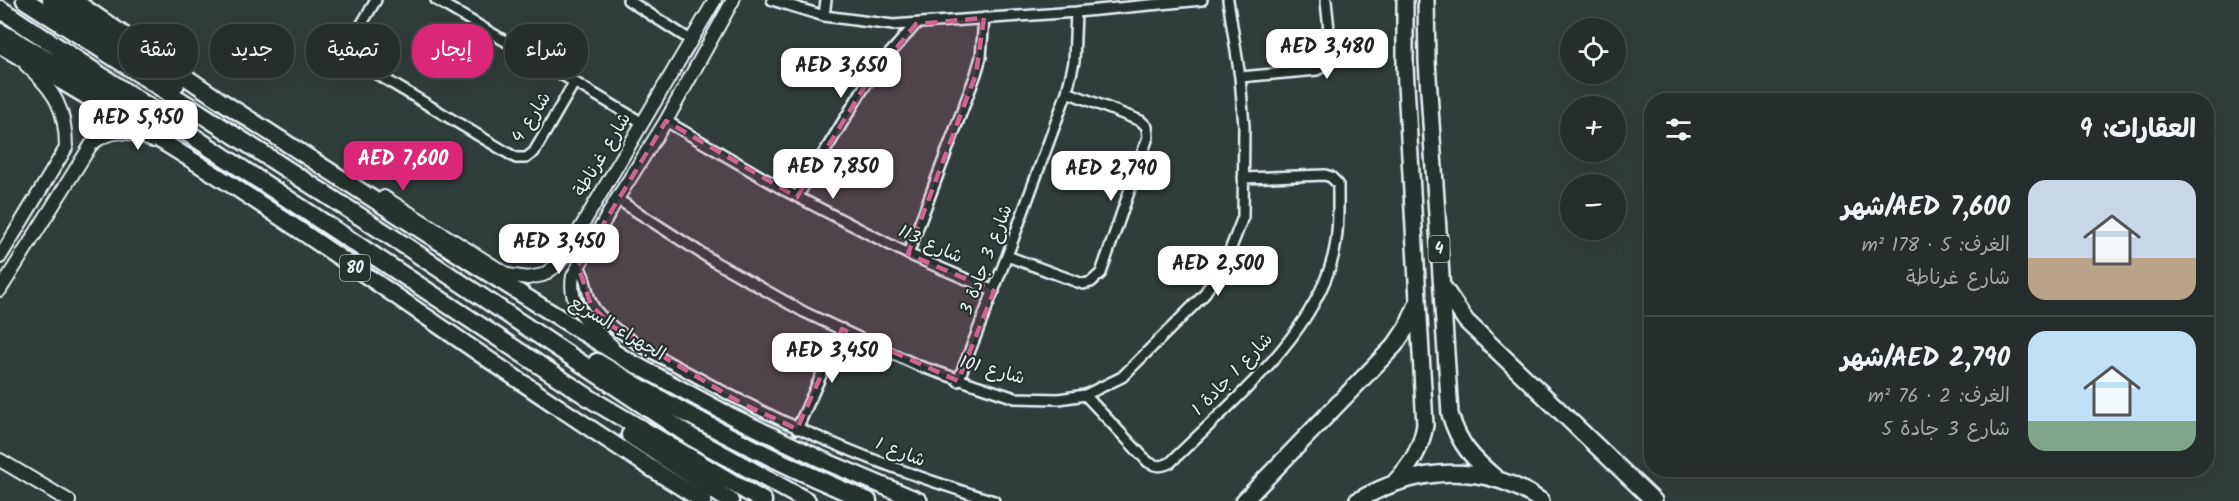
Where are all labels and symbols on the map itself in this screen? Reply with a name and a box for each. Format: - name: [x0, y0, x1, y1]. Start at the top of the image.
- pin: AED 3,480: [1258, 29, 1396, 80]
- pin: AED 3,650: [772, 48, 910, 99]
- street label: شارع 4: [505, 87, 559, 149]
- pin: AED 5,950: [69, 100, 207, 151]
- street label: شارع غرناطة: [566, 107, 640, 203]
- pin: AED 7,600: [334, 141, 472, 192]
- pin: AED 7,850: [764, 149, 902, 200]
- pin: AED 2,790: [1042, 151, 1180, 202]
- street label: شارع 3 جادة 3: [953, 201, 1021, 319]
- street label: شارع 113: [893, 218, 967, 272]
- pin: AED 3,450: [490, 224, 628, 275]
- road number: 4: [1428, 236, 1450, 262]
- pin: AED 2,500: [1149, 246, 1287, 297]
- road number: 80: [340, 255, 370, 281]
- street label: الجهراء السريع: [563, 289, 671, 369]
- street label: شارع 1 جادة 1: [1185, 326, 1281, 424]
- pin: AED 3,450: [763, 333, 901, 384]
- street label: شارع 101: [956, 348, 1028, 394]
- street label: شارع 1: [871, 430, 929, 476]

